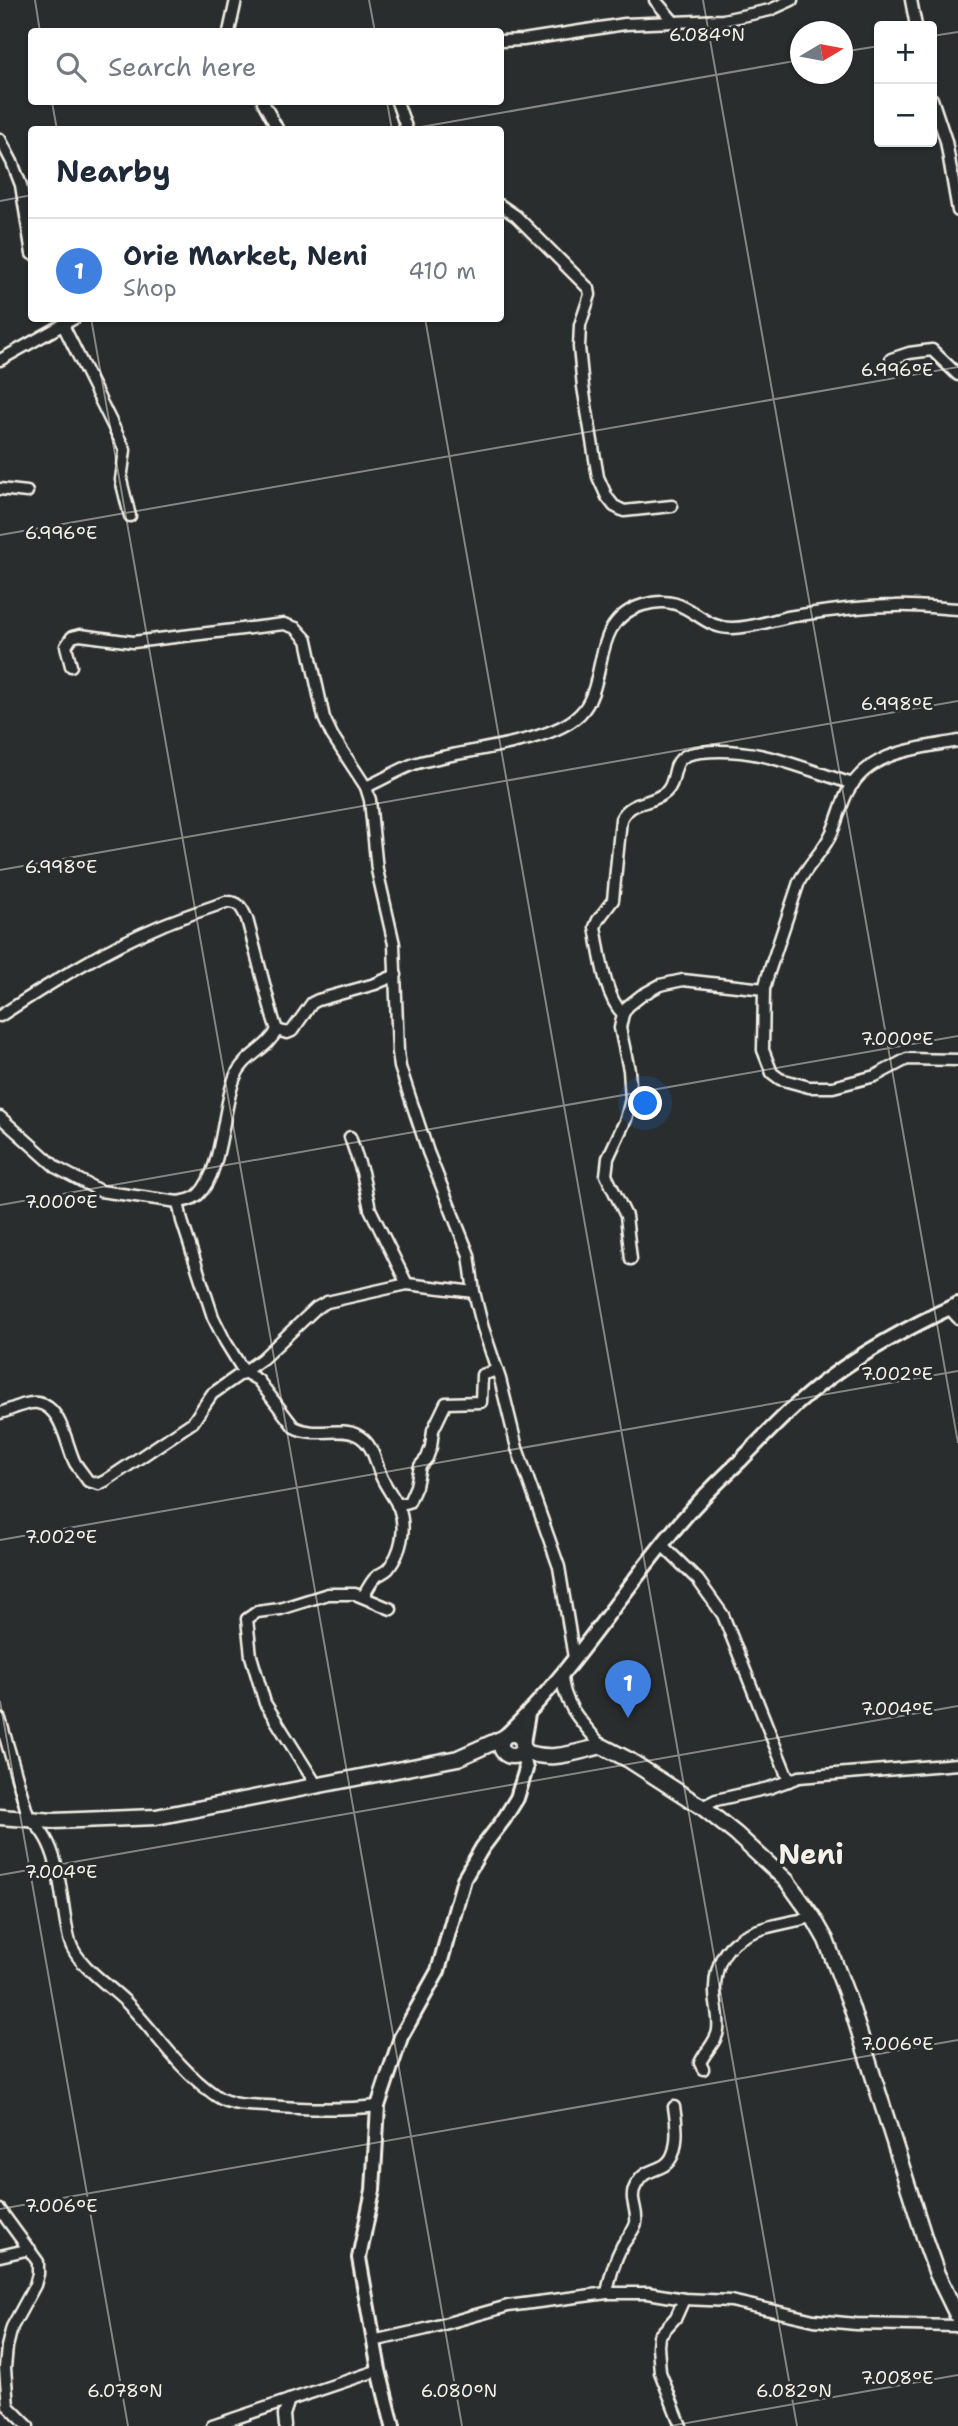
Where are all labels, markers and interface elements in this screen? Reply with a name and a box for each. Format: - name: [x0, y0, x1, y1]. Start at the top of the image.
- north arrow: [790, 21, 853, 84]
- map controls: [874, 21, 937, 147]
- button: +: [874, 21, 937, 84]
- text: 6.084°N: [669, 23, 745, 47]
- search box: [28, 28, 504, 105]
- icon: search: [52, 48, 90, 86]
- text: Search here: [108, 49, 257, 84]
- button: −: [874, 84, 937, 147]
- text: Nearby: [56, 151, 171, 192]
- text: Orie Market, Neni: [123, 238, 368, 273]
- text: 1: [74, 256, 84, 286]
- text: 410 m: [408, 256, 476, 286]
- text: Shop: [123, 273, 177, 303]
- text: 6.996°E: [861, 358, 933, 382]
- text: 6.996°E: [25, 521, 97, 545]
- text: 6.998°E: [861, 692, 933, 716]
- text: 6.998°E: [25, 855, 97, 879]
- text: 7.000°E: [860, 1027, 934, 1051]
- your location: [628, 1086, 662, 1120]
- text: 7.000°E: [24, 1190, 98, 1214]
- text: 7.002°E: [861, 1362, 933, 1386]
- text: 7.002°E: [25, 1525, 97, 1549]
- pin: 1: [605, 1660, 651, 1718]
- text: 7.004°E: [861, 1697, 933, 1721]
- district label: Neni: [778, 1835, 844, 1873]
- text: 7.004°E: [25, 1860, 97, 1884]
- text: 7.006°E: [860, 2032, 934, 2056]
- text: 7.006°E: [24, 2194, 98, 2218]
- text: 7.008°E: [860, 2366, 934, 2390]
- text: 6.078°N: [87, 2379, 163, 2403]
- text: 6.080°N: [421, 2379, 497, 2403]
- text: 6.082°N: [756, 2379, 832, 2403]

